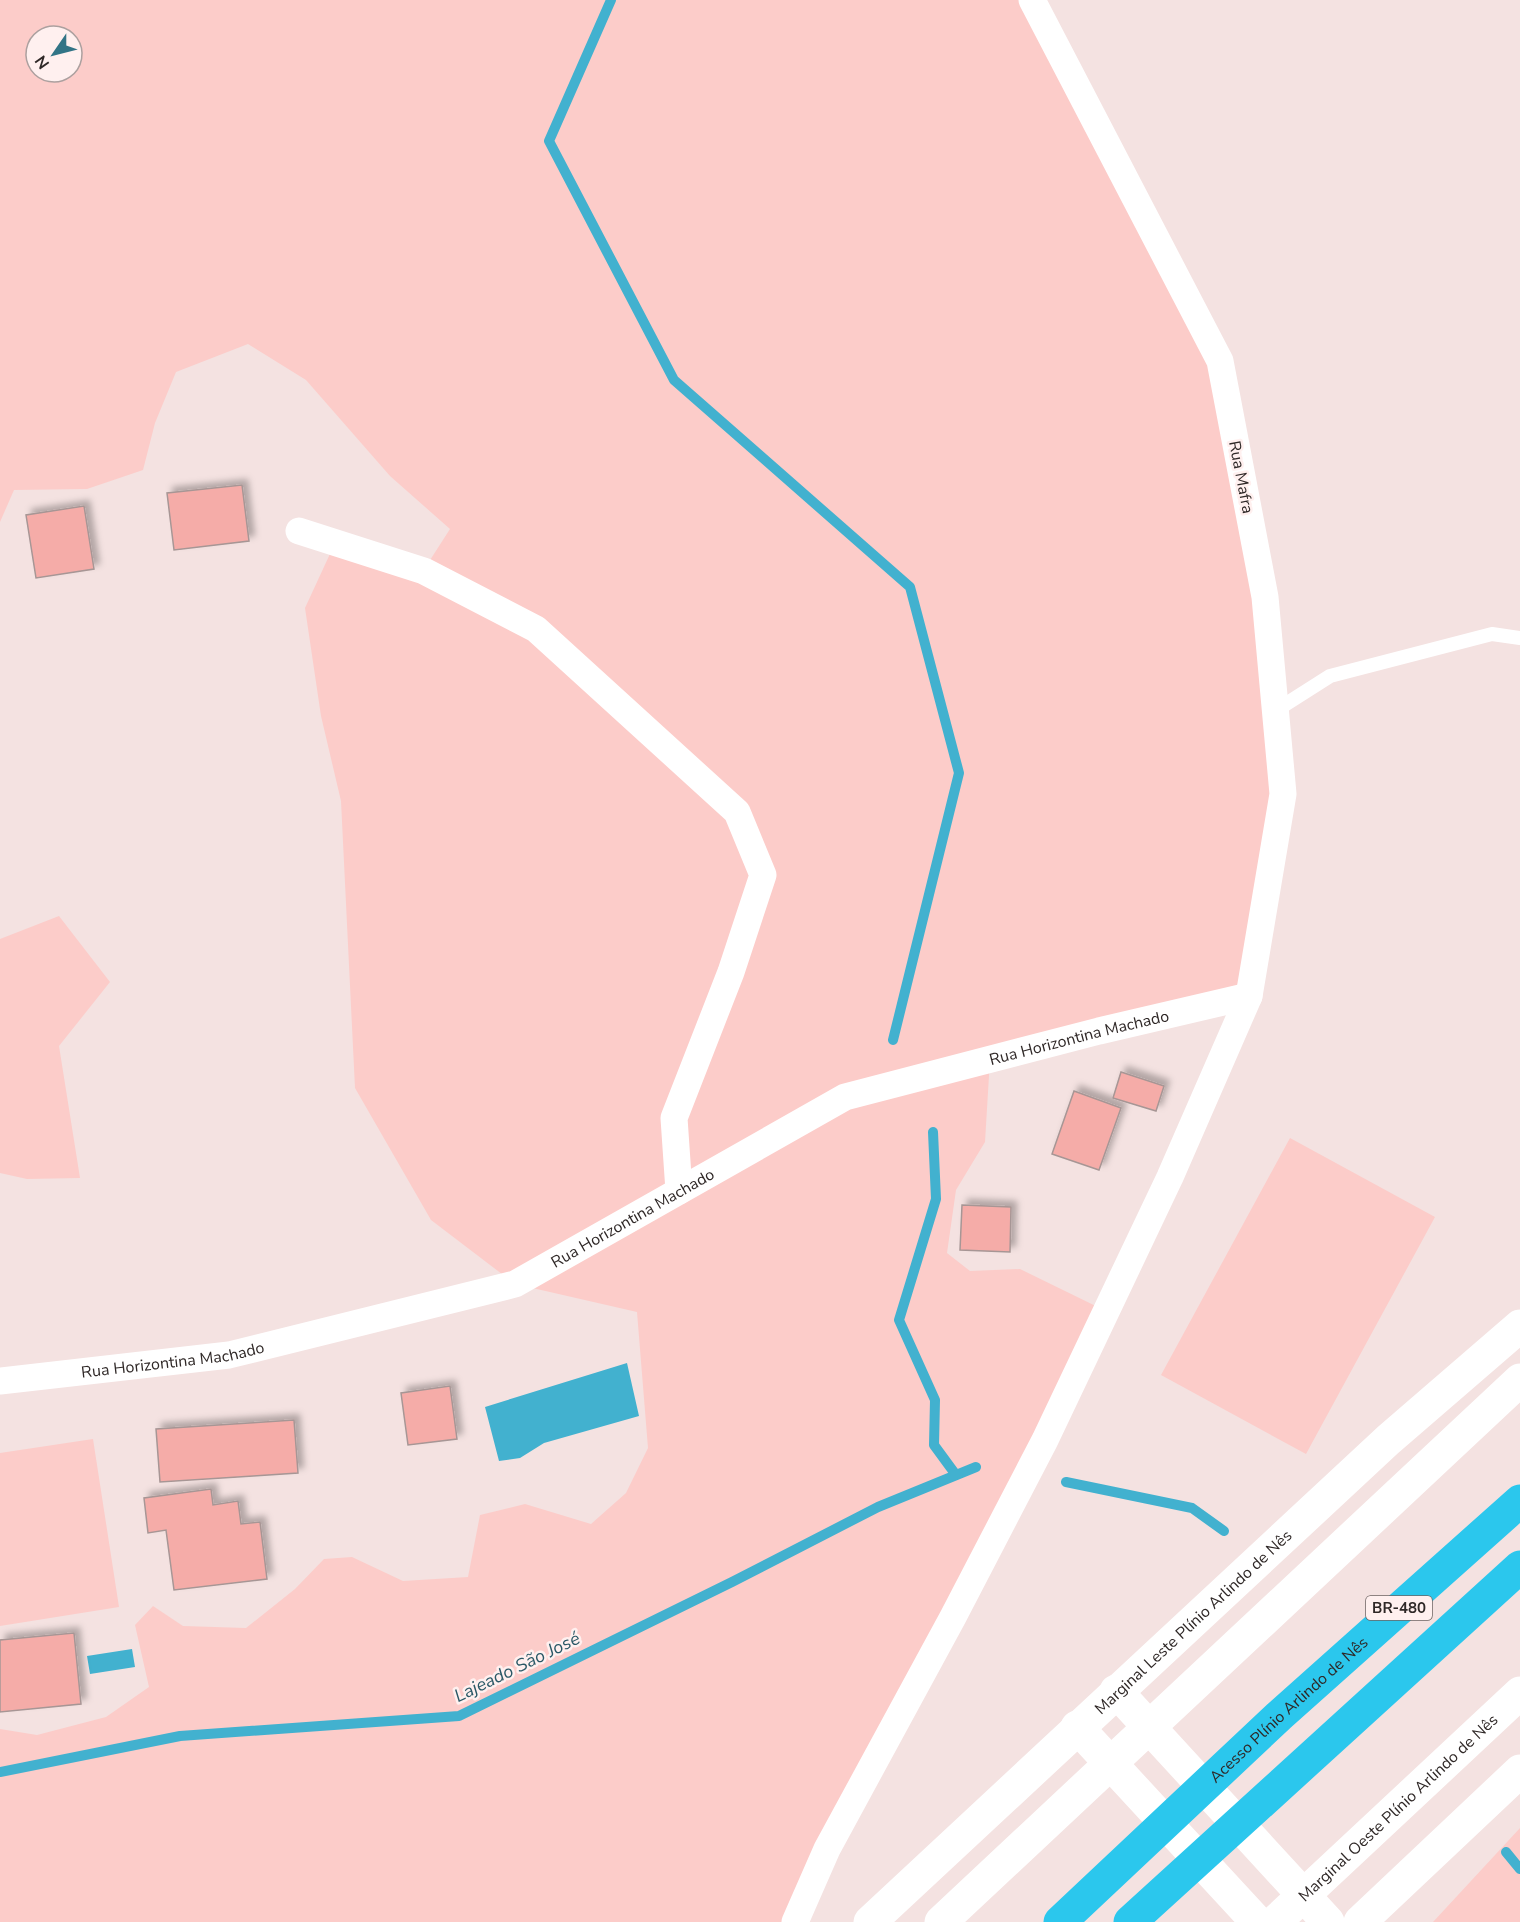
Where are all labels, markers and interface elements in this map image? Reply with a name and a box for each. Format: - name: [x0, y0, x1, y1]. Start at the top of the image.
- north arrow: [24, 24, 84, 84]
- text: N: [30, 51, 55, 73]
- street label: Rua Mafra: [1223, 439, 1259, 516]
- street label: Rua Horizontina Machado: [987, 1005, 1171, 1071]
- street label: Rua Horizontina Machado: [547, 1163, 719, 1273]
- street label: Rua Horizontina Machado: [80, 1337, 267, 1384]
- street label: Marginal Leste Plínio Arlindo de Nês: [1090, 1525, 1297, 1720]
- road number: BR-480: [1366, 1596, 1432, 1620]
- water label: Lajeado São José: [450, 1626, 584, 1708]
- street label: Acesso Plínio Arlindo de Nês: [1205, 1632, 1373, 1788]
- street label: Marginal Oeste Plínio Arlindo de Nês: [1294, 1709, 1503, 1907]

